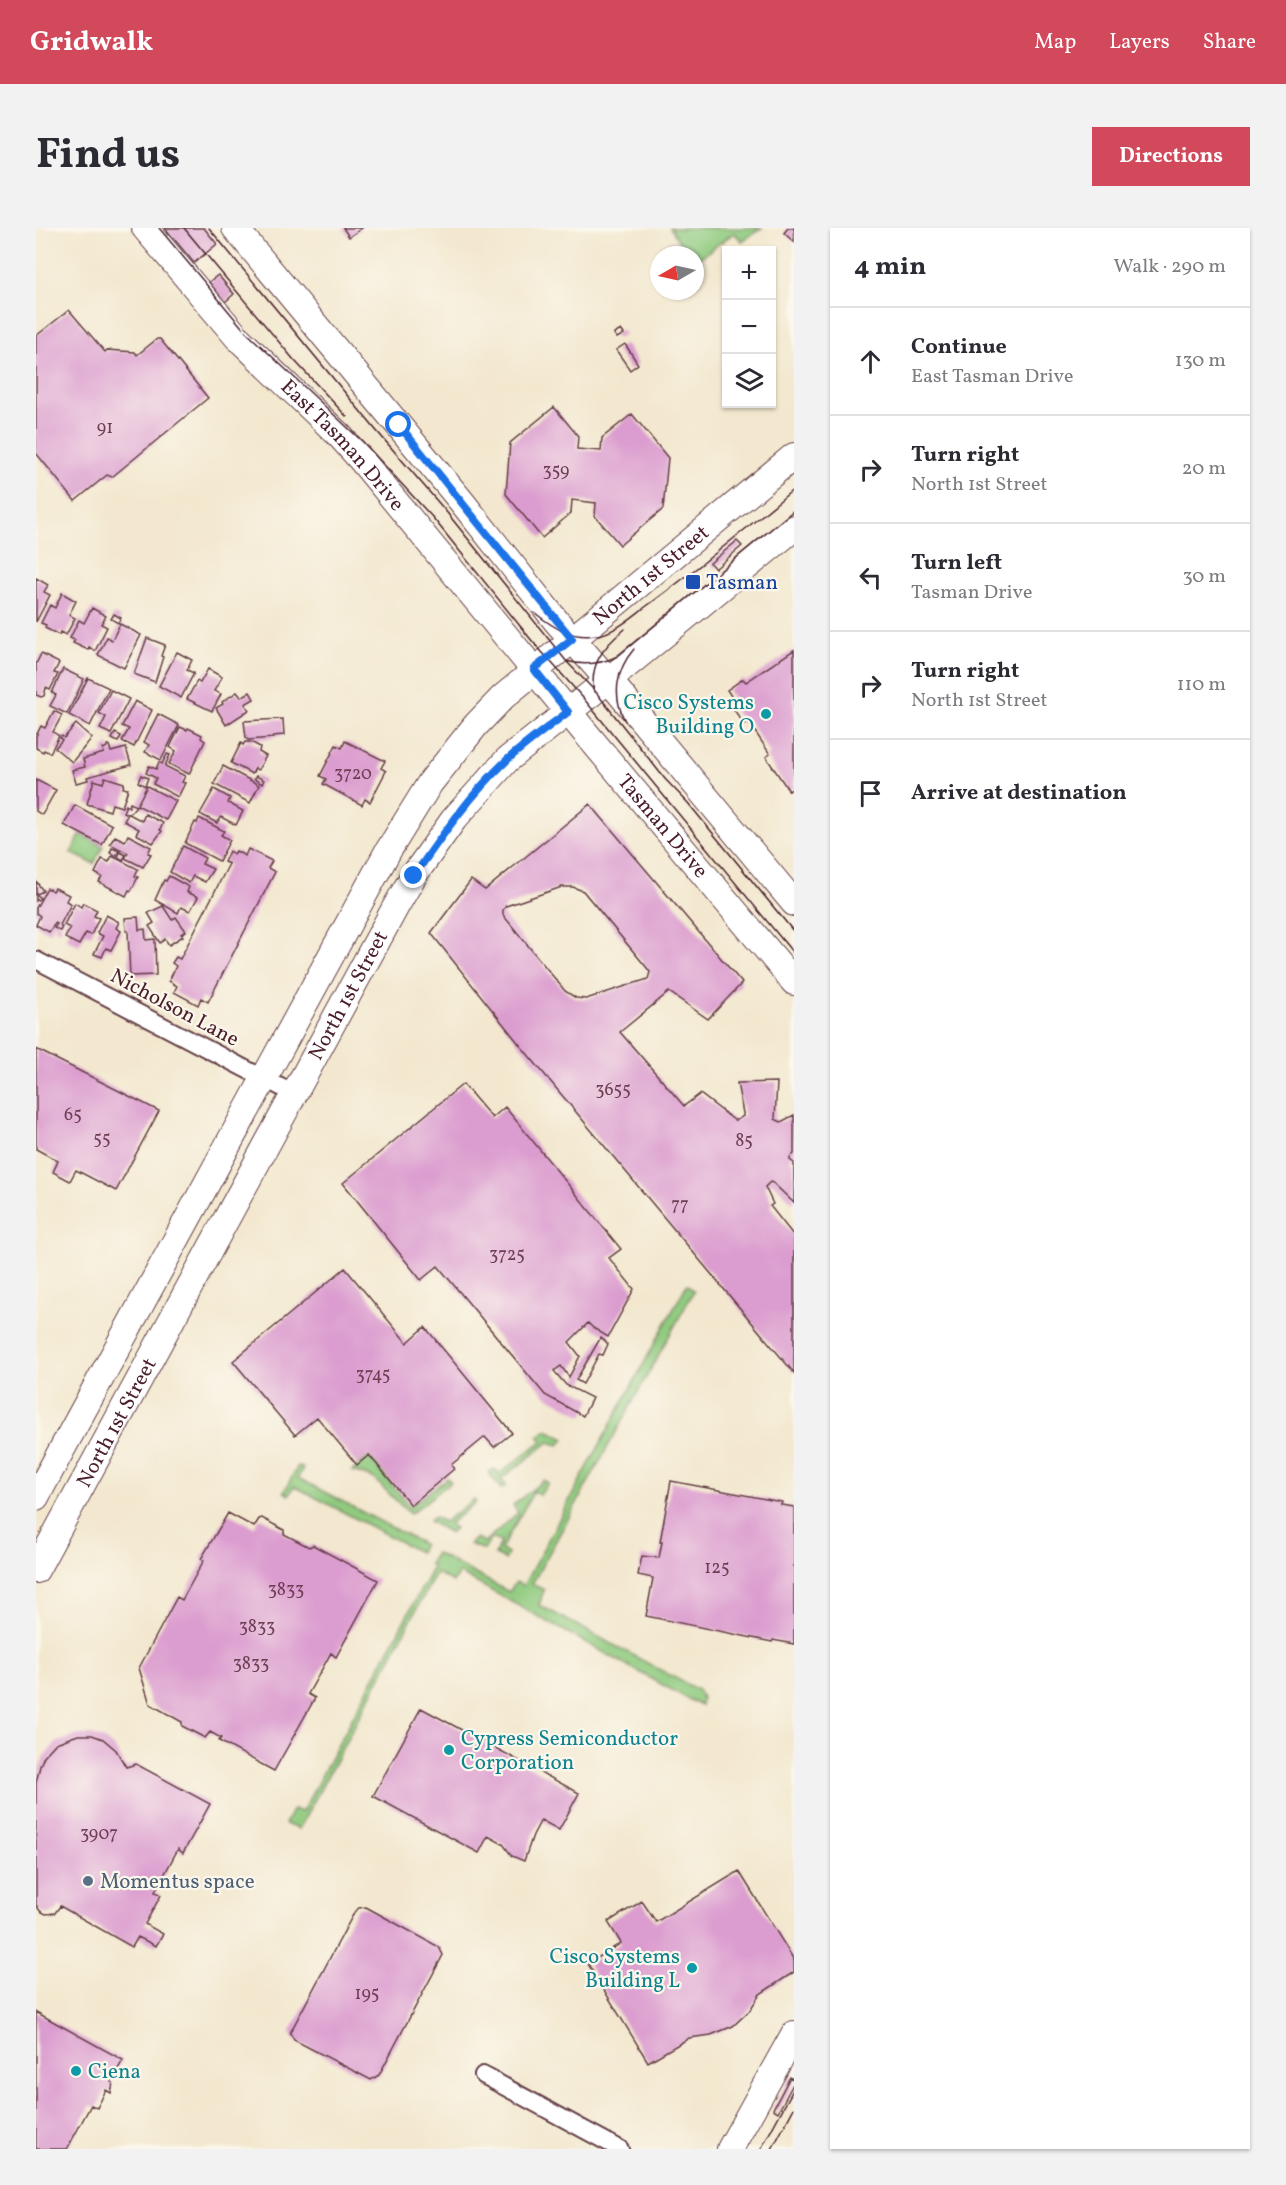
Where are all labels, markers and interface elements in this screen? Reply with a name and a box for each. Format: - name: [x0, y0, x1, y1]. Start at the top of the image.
- text: Gridwalk: [30, 23, 153, 62]
- text: Map: [1034, 28, 1076, 57]
- text: Layers: [1109, 28, 1170, 57]
- text: Share: [1203, 28, 1256, 57]
- text: Find us: [36, 127, 180, 186]
- button: Directions: [1092, 127, 1250, 186]
- north arrow: [650, 246, 704, 300]
- map controls: [722, 246, 776, 408]
- button: +: [722, 246, 776, 300]
- text: 4 min: [854, 249, 926, 285]
- text: Walk · 290 m: [1114, 253, 1226, 281]
- button: −: [722, 300, 776, 354]
- text: Continue: [911, 332, 1007, 363]
- icon: ahead: [854, 345, 887, 378]
- text: 130 m: [1175, 347, 1226, 375]
- button: layers: [722, 354, 776, 408]
- text: East Tasman Drive: [911, 363, 1073, 391]
- street label: East Tasman Drive: [274, 373, 411, 518]
- route start: [385, 411, 411, 437]
- house number: 91: [97, 416, 113, 441]
- text: Turn right: [911, 440, 1019, 471]
- icon: right: [854, 453, 887, 486]
- text: 20 m: [1182, 455, 1226, 483]
- house number: 359: [543, 459, 569, 484]
- text: North 1st Street: [911, 471, 1048, 499]
- street label: North 1st Street: [587, 519, 716, 633]
- text: Turn left: [911, 548, 1002, 579]
- icon: left: [854, 561, 887, 594]
- text: 30 m: [1182, 563, 1226, 591]
- place label: Tasman: [706, 569, 778, 598]
- marker: Tasman: [684, 573, 702, 591]
- text: Tasman Drive: [911, 579, 1032, 607]
- text: Turn right: [911, 656, 1019, 687]
- icon: right: [854, 669, 887, 702]
- text: 110 m: [1177, 671, 1226, 699]
- text: North 1st Street: [911, 687, 1048, 715]
- place label: Cisco Systems Building O: [624, 689, 754, 742]
- marker: Cisco Systems Building O: [759, 707, 773, 721]
- house number: 3720: [334, 762, 372, 787]
- street label: Tasman Drive: [610, 769, 714, 885]
- icon: arrive: [854, 777, 887, 810]
- text: Arrive at destination: [911, 778, 1127, 809]
- route end: [400, 862, 426, 888]
- street label: North 1st Street: [302, 926, 396, 1066]
- street label: Nicholson Lane: [105, 962, 244, 1055]
- house number: 3655: [595, 1078, 631, 1103]
- house number: 65: [64, 1103, 82, 1128]
- house number: 55: [93, 1127, 111, 1152]
- house number: 85: [735, 1129, 753, 1154]
- house number: 77: [671, 1193, 689, 1218]
- house number: 3725: [489, 1243, 525, 1268]
- street label: North 1st Street: [70, 1353, 164, 1493]
- house number: 3745: [355, 1363, 391, 1388]
- house number: 125: [704, 1556, 730, 1581]
- house number: 3833: [268, 1578, 304, 1603]
- house number: 3833: [239, 1615, 275, 1640]
- house number: 3833: [233, 1652, 269, 1677]
- place label: Cypress Semiconductor Corporation: [461, 1725, 678, 1778]
- marker: Cypress Semiconductor Corporation: [442, 1743, 456, 1757]
- house number: 3907: [80, 1822, 118, 1847]
- place label: Momentus space: [100, 1868, 255, 1897]
- marker: Momentus space: [81, 1874, 95, 1888]
- place label: Cisco Systems Building L: [550, 1943, 680, 1996]
- marker: Cisco Systems Building L: [685, 1961, 699, 1975]
- house number: 195: [355, 1982, 379, 2007]
- place label: Ciena: [88, 2058, 141, 2087]
- marker: Ciena: [69, 2064, 83, 2078]

